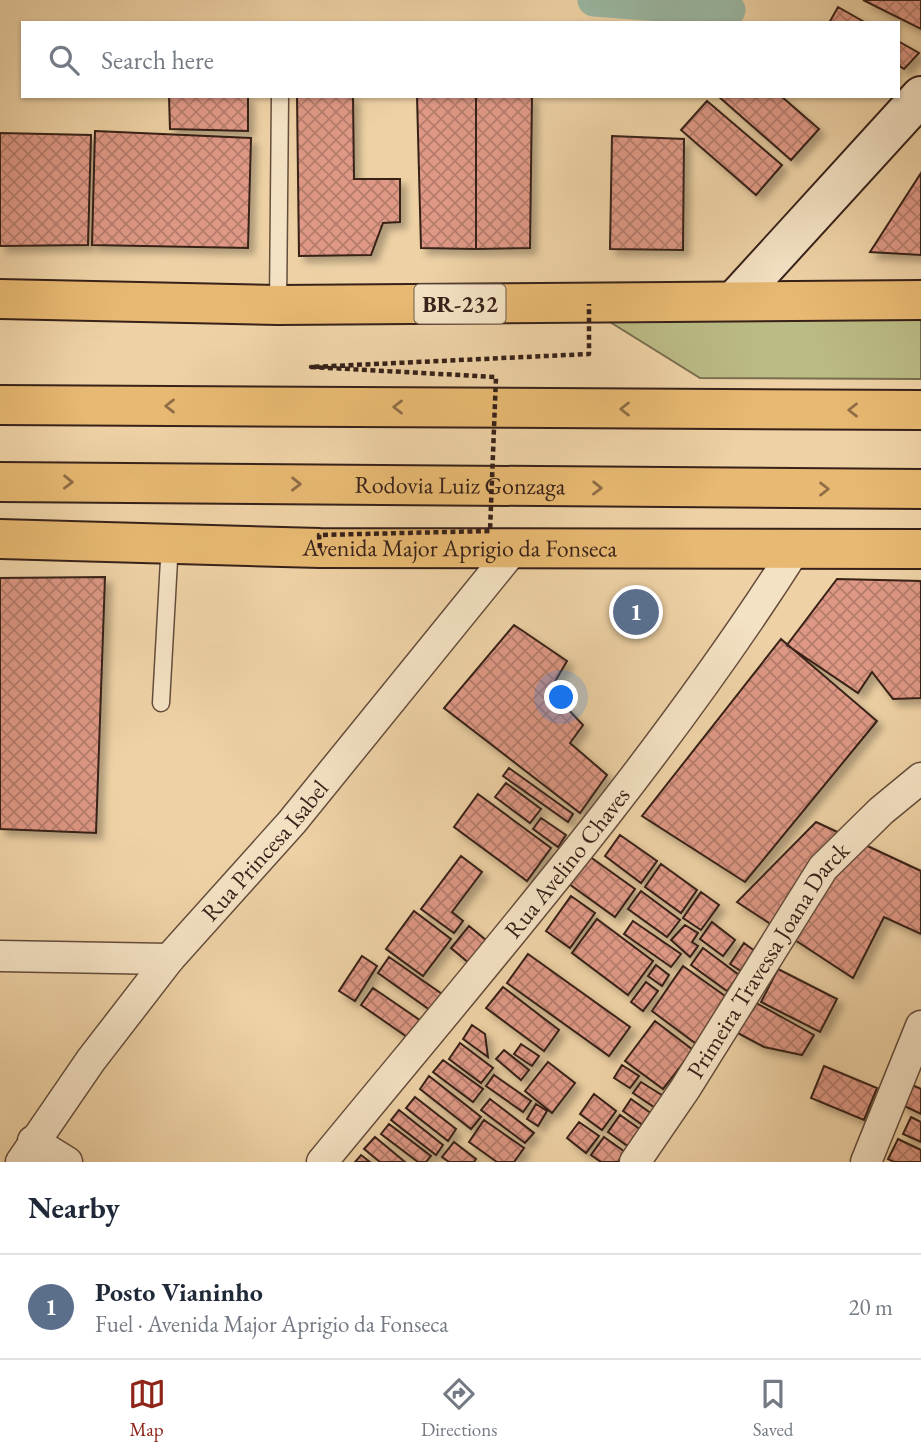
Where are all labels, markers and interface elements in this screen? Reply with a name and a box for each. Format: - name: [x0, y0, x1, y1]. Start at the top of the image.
- search box: [21, 21, 900, 98]
- icon: search: [45, 41, 83, 79]
- text: Search here: [101, 43, 214, 77]
- road number: BR-232: [414, 284, 505, 324]
- one-way arrow: [165, 398, 175, 414]
- one-way arrow: [392, 399, 403, 415]
- one-way arrow: [620, 401, 630, 417]
- one-way arrow: [847, 402, 858, 418]
- street label: Rodovia Luiz Gonzaga: [355, 469, 566, 501]
- one-way arrow: [63, 474, 74, 489]
- one-way arrow: [290, 477, 301, 492]
- one-way arrow: [592, 480, 602, 496]
- one-way arrow: [819, 481, 830, 497]
- street label: Avenida Major Aprigio da Fonseca: [301, 531, 618, 563]
- pin: 1: [613, 586, 659, 638]
- your location: [544, 680, 578, 714]
- street label: Rua Princesa Isabel: [194, 773, 335, 928]
- street label: Rua Avelino Chaves: [497, 780, 637, 944]
- street label: Primeira Travessa Joana Darck: [679, 834, 856, 1084]
- text: Nearby: [28, 1188, 120, 1227]
- text: Posto Vianinho: [95, 1275, 263, 1309]
- text: 1: [45, 1292, 57, 1322]
- text: 20 m: [848, 1292, 893, 1322]
- text: Fuel · Avenida Major Aprigio da Fonseca: [95, 1309, 448, 1339]
- tab: Map: [128, 1375, 166, 1442]
- tab: Directions: [421, 1375, 497, 1442]
- tab: Saved: [753, 1375, 793, 1442]

